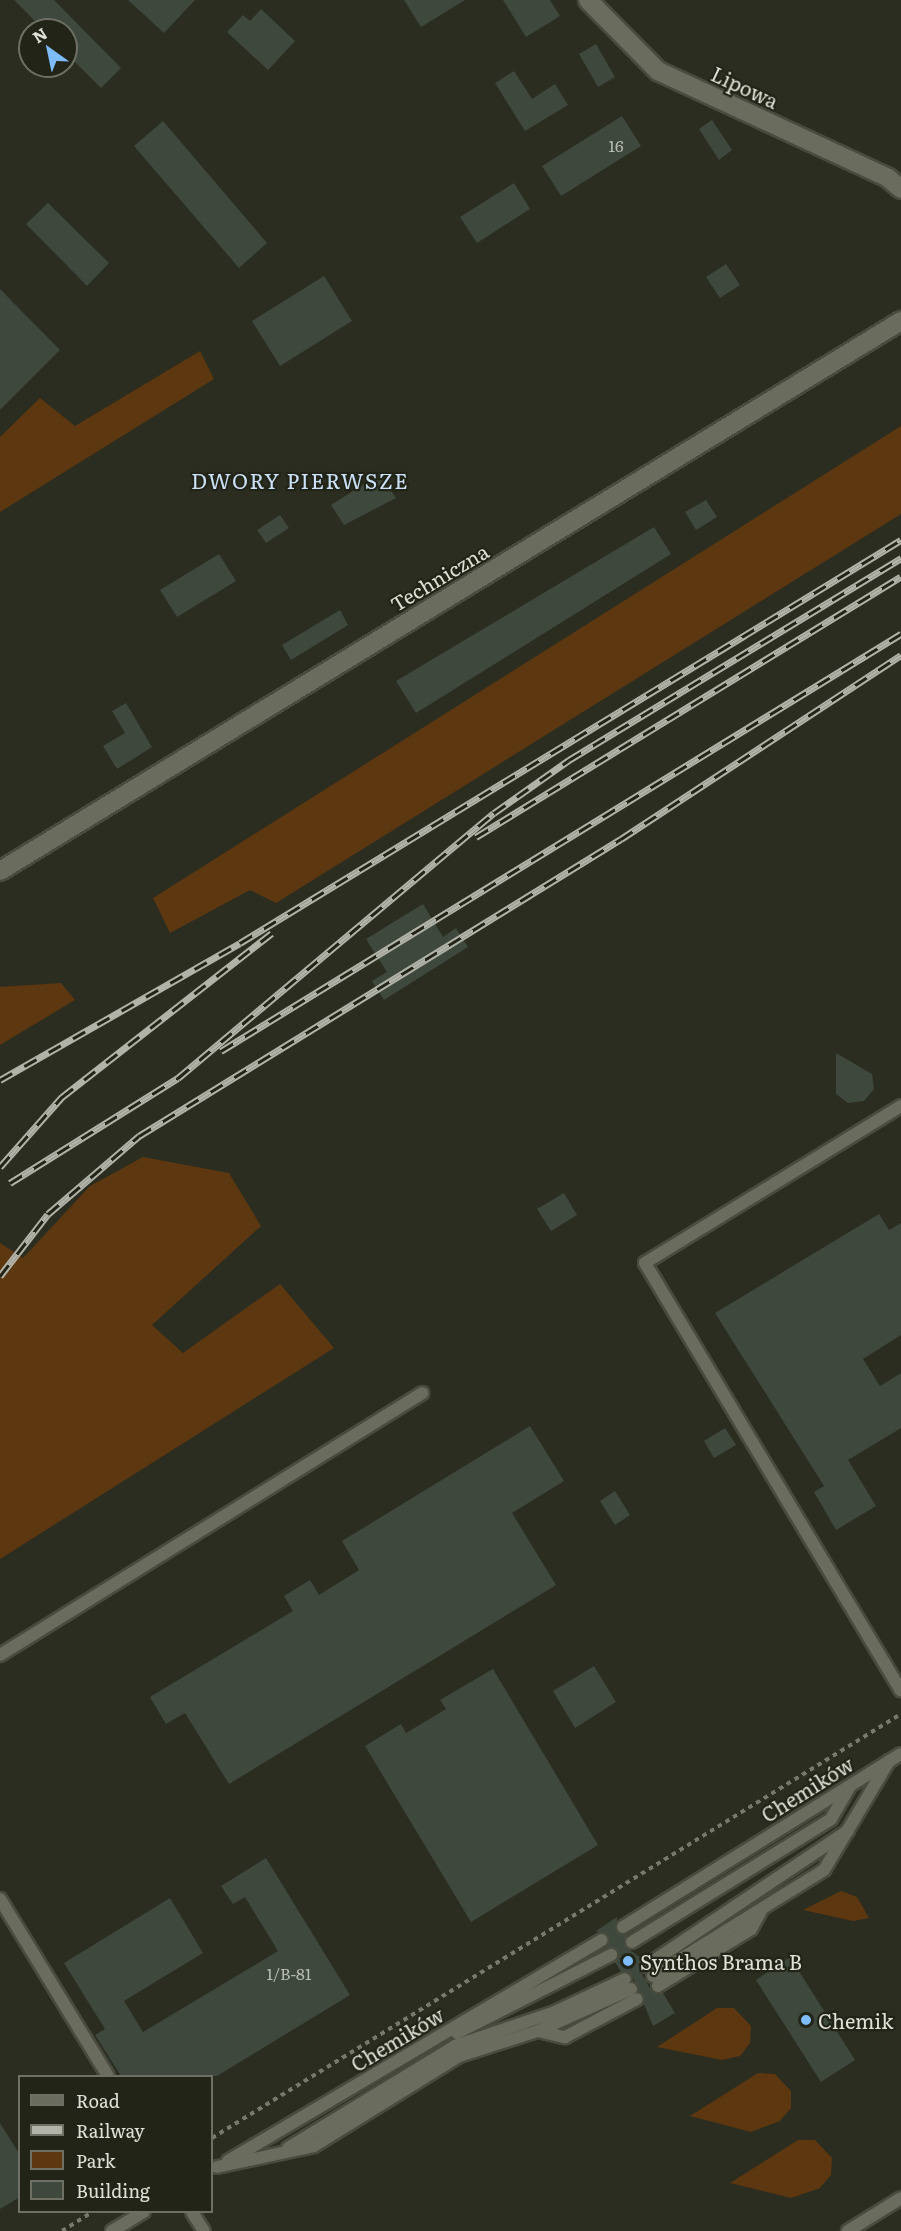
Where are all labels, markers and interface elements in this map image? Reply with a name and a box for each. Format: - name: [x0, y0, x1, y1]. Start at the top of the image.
- north arrow: [18, 18, 78, 78]
- text: N: [27, 21, 51, 48]
- street label: Lipowa: [708, 61, 782, 113]
- house number: 16: [608, 135, 624, 155]
- district label: DWORY PIERWSZE: [191, 467, 409, 493]
- street label: Techniczna: [386, 538, 492, 616]
- street label: Chemików: [757, 1751, 857, 1827]
- place label: Synthos Brama B: [640, 1949, 802, 1973]
- marker: Synthos Brama B: [621, 1954, 635, 1968]
- house number: 1/B-81: [267, 1963, 311, 1983]
- street label: Chemików: [346, 2002, 448, 2076]
- place label: Chemik: [818, 2008, 893, 2032]
- marker: Chemik: [799, 2013, 813, 2027]
- legend: [18, 2075, 213, 2213]
- text: Road: [76, 2087, 120, 2114]
- text: Railway: [76, 2117, 145, 2144]
- text: Park: [76, 2147, 115, 2174]
- text: Building: [76, 2177, 150, 2204]

